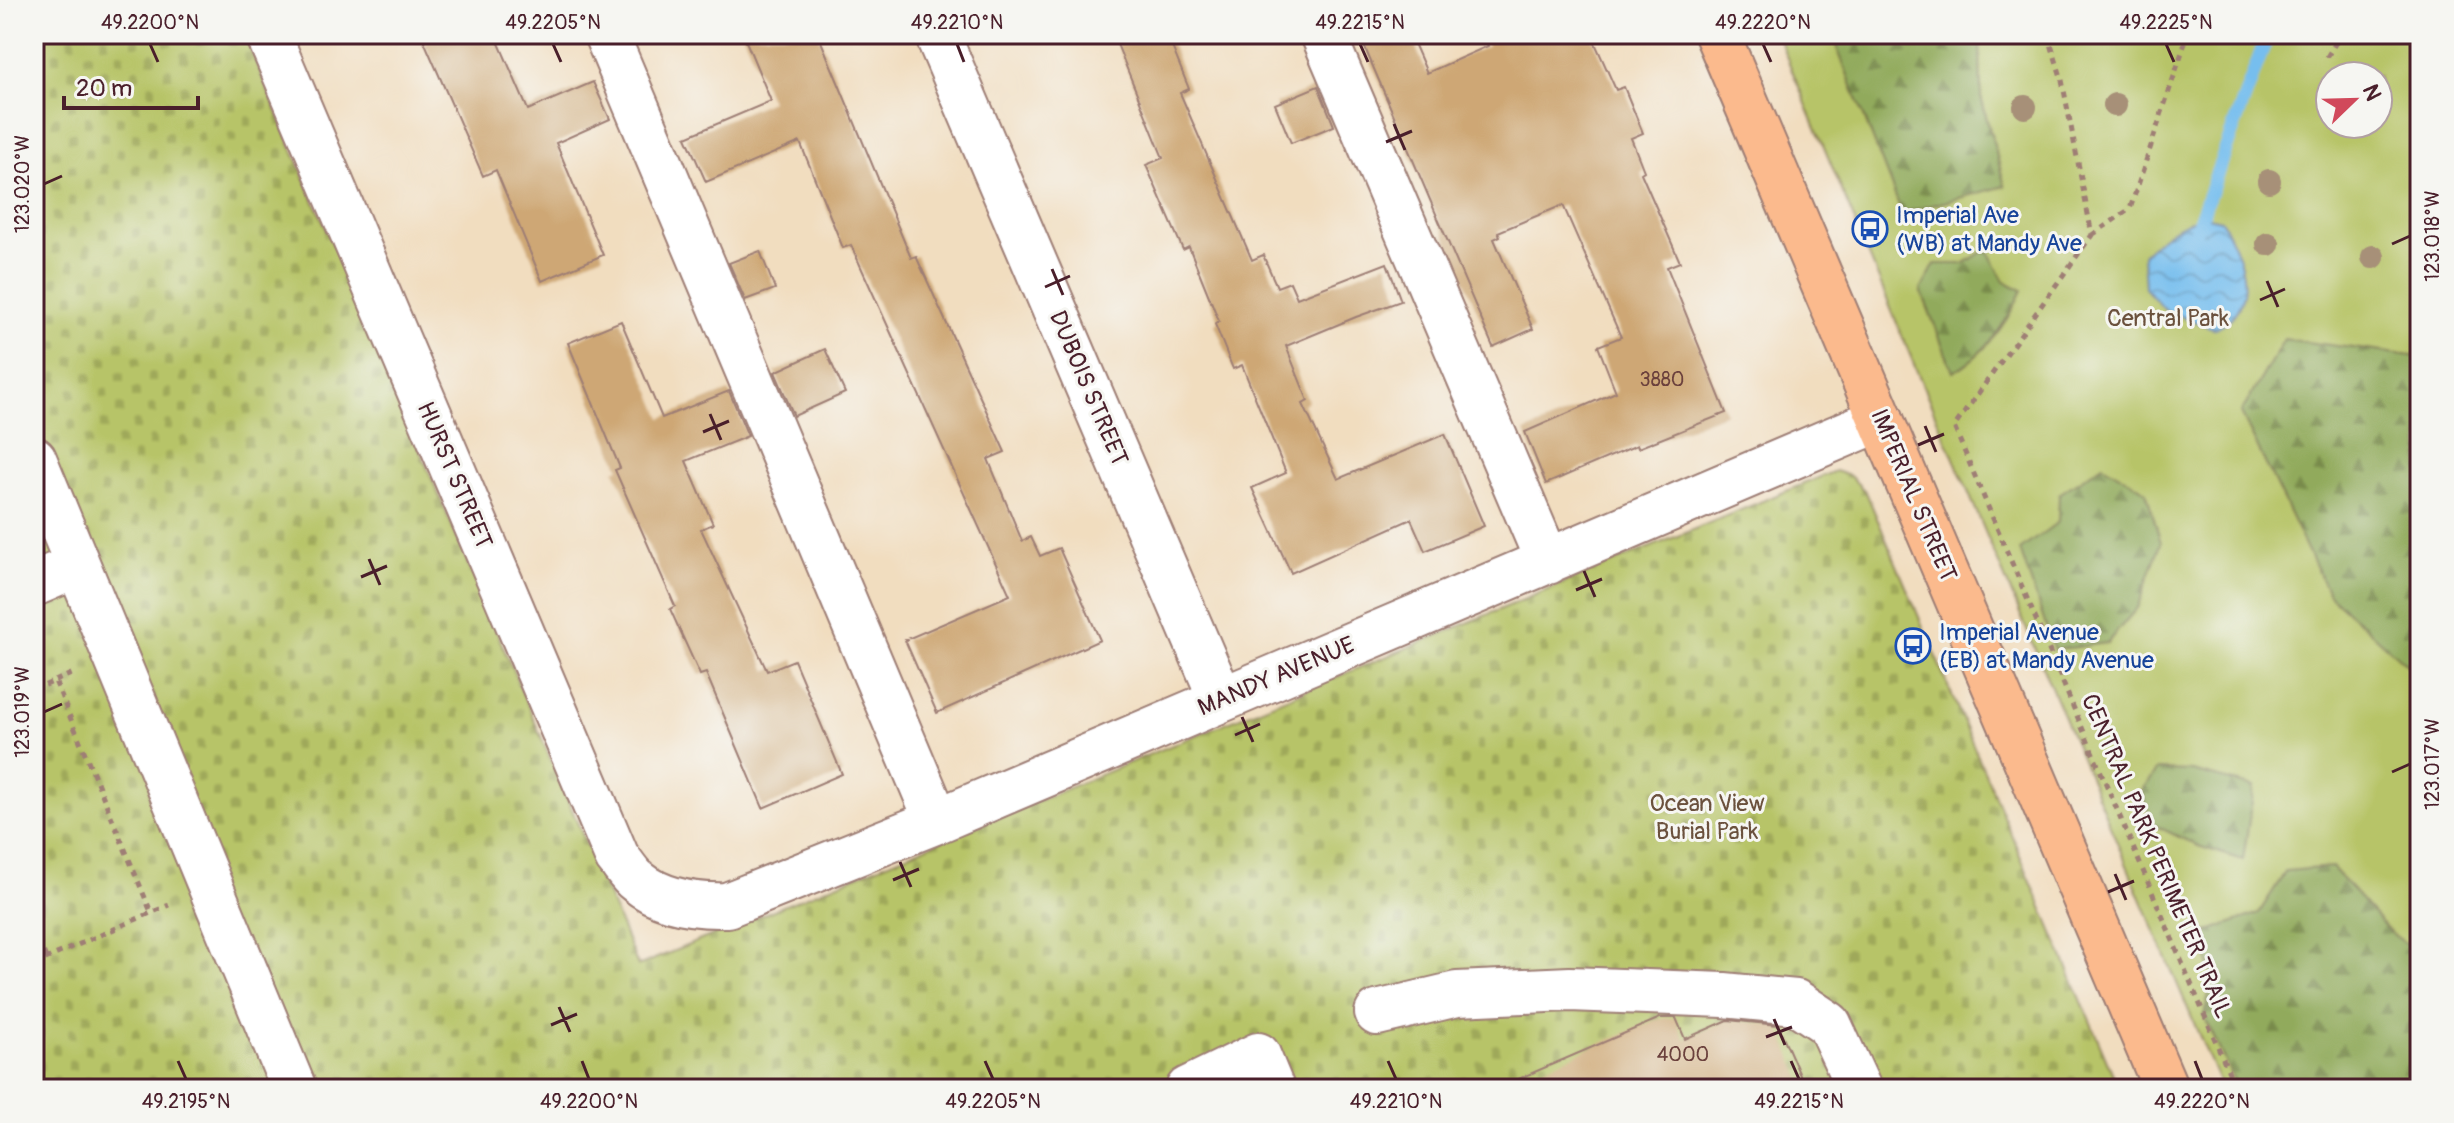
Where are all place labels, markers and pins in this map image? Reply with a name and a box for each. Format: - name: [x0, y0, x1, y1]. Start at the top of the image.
- place label: Imperial Ave (WB) at Mandy Ave: [1896, 201, 2082, 258]
- bus stop icon: Imperial Ave (WB) at Mandy Ave: [1851, 210, 1889, 248]
- place label: Imperial Avenue (EB) at Mandy Avenue: [1939, 618, 2154, 675]
- bus stop icon: Imperial Avenue (EB) at Mandy Avenue: [1894, 627, 1932, 665]

